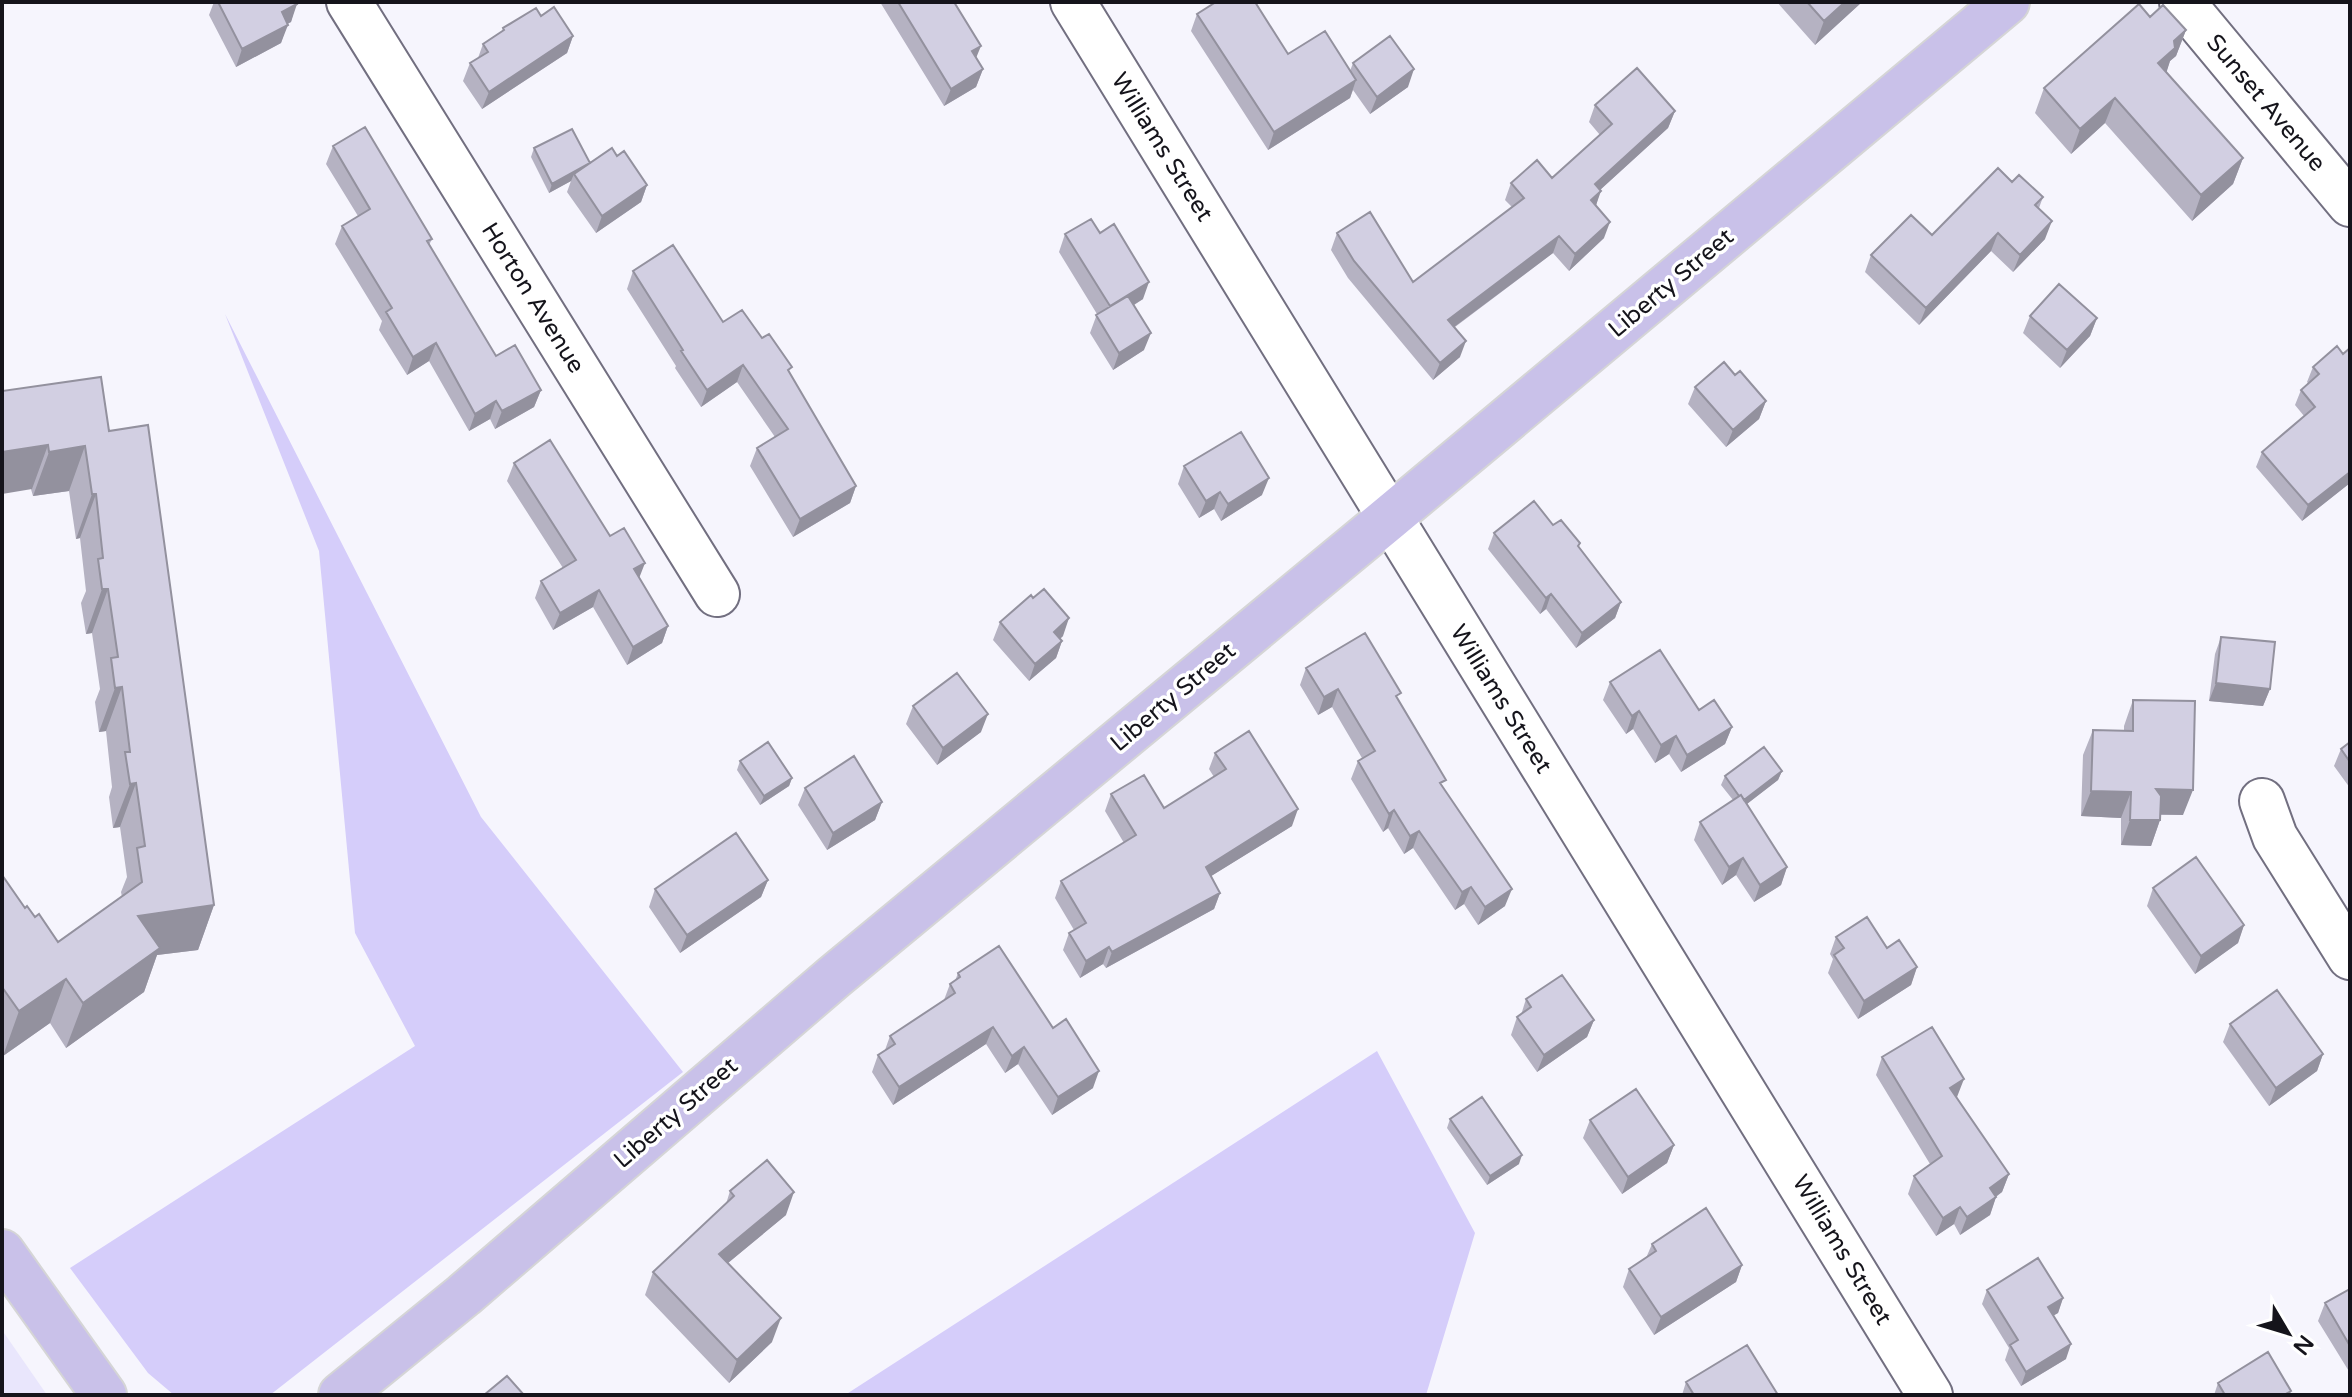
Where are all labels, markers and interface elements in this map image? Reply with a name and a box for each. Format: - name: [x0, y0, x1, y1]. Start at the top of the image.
- street label: Sunset Avenue: [2200, 28, 2332, 178]
- street label: Williams Street: [1105, 67, 1219, 227]
- street label: Horton Avenue: [475, 217, 591, 379]
- street label: Liberty Street: [1603, 222, 1739, 344]
- street label: Williams Street: [1444, 619, 1558, 779]
- street label: Liberty Street: [1105, 636, 1241, 758]
- street label: Liberty Street: [608, 1051, 744, 1175]
- street label: Williams Street: [1786, 1170, 1898, 1330]
- north arrow: [2248, 1293, 2328, 1373]
- text: N: [2287, 1330, 2319, 1360]

